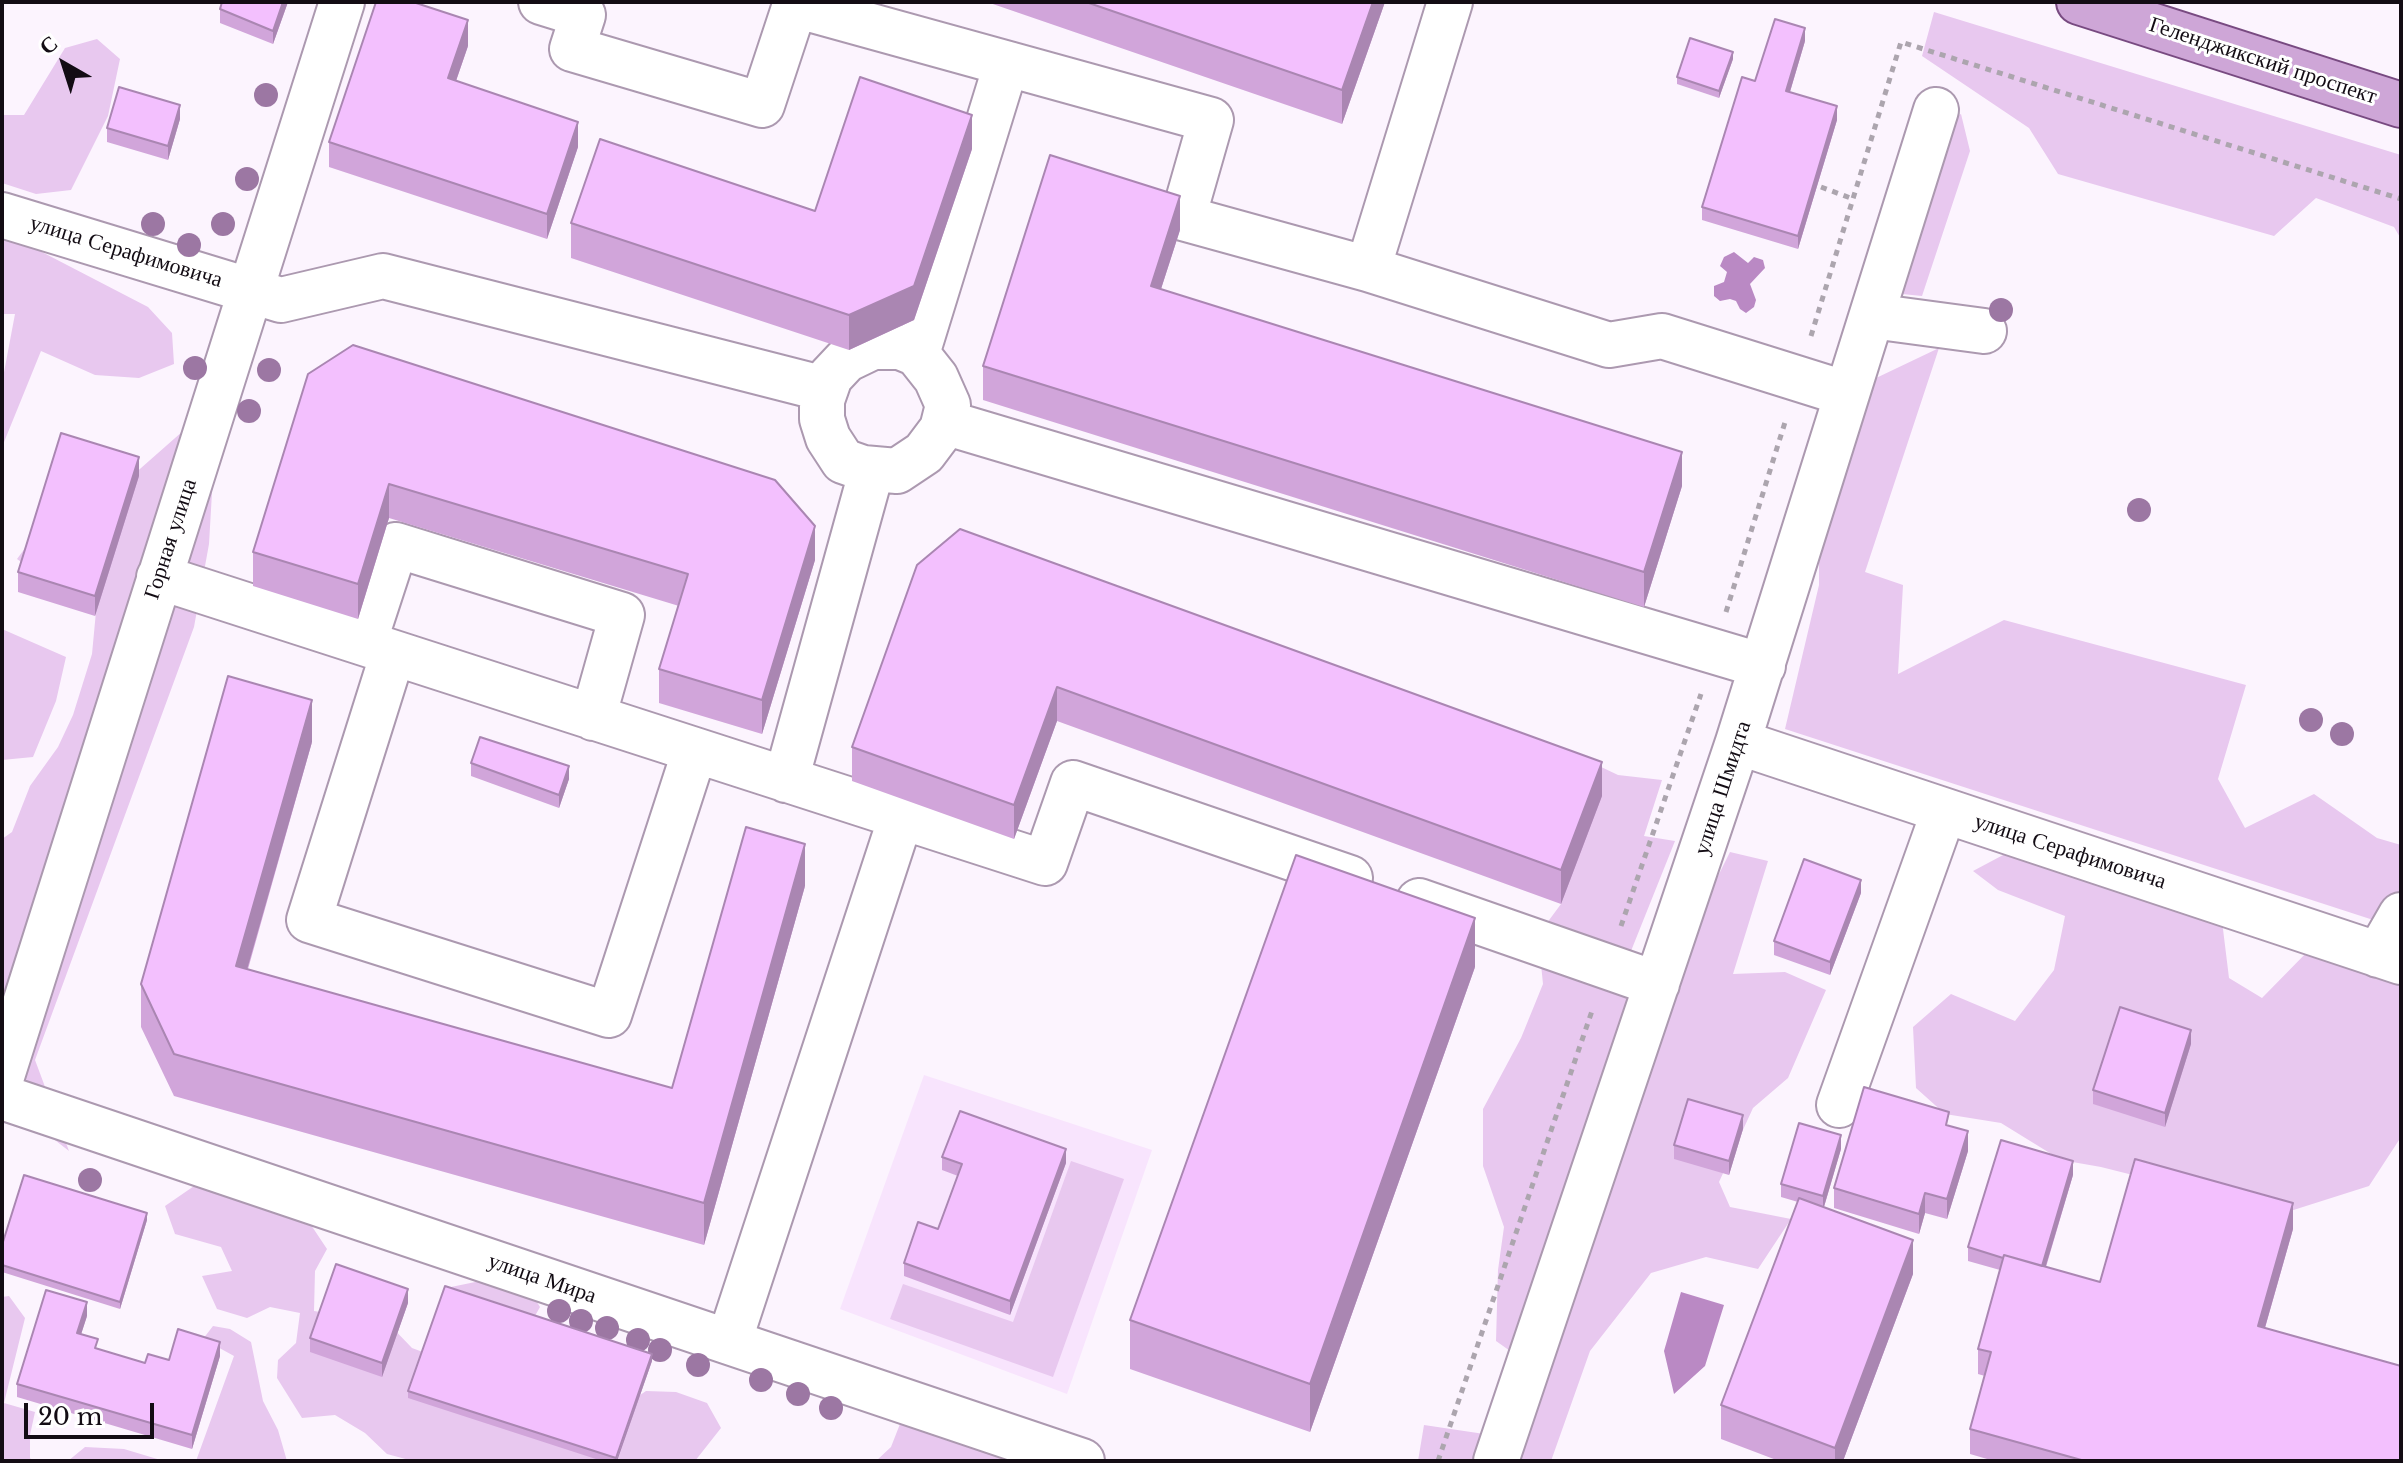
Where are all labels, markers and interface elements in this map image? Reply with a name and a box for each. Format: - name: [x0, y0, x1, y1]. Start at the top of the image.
- street label: Геленджикский проспект: [2146, 12, 2380, 110]
- north arrow: [24, 24, 104, 104]
- text: С: [34, 29, 63, 60]
- street label: улица Серафимовича: [26, 210, 226, 294]
- street label: Горная улица: [139, 475, 203, 603]
- street label: улица Шмидта: [1689, 718, 1757, 858]
- street label: улица Серафимовича: [1971, 809, 2169, 895]
- street label: улица Мира: [484, 1248, 600, 1310]
- scale bar: [28, 1387, 158, 1437]
- text: 20 m: [38, 1402, 103, 1431]

